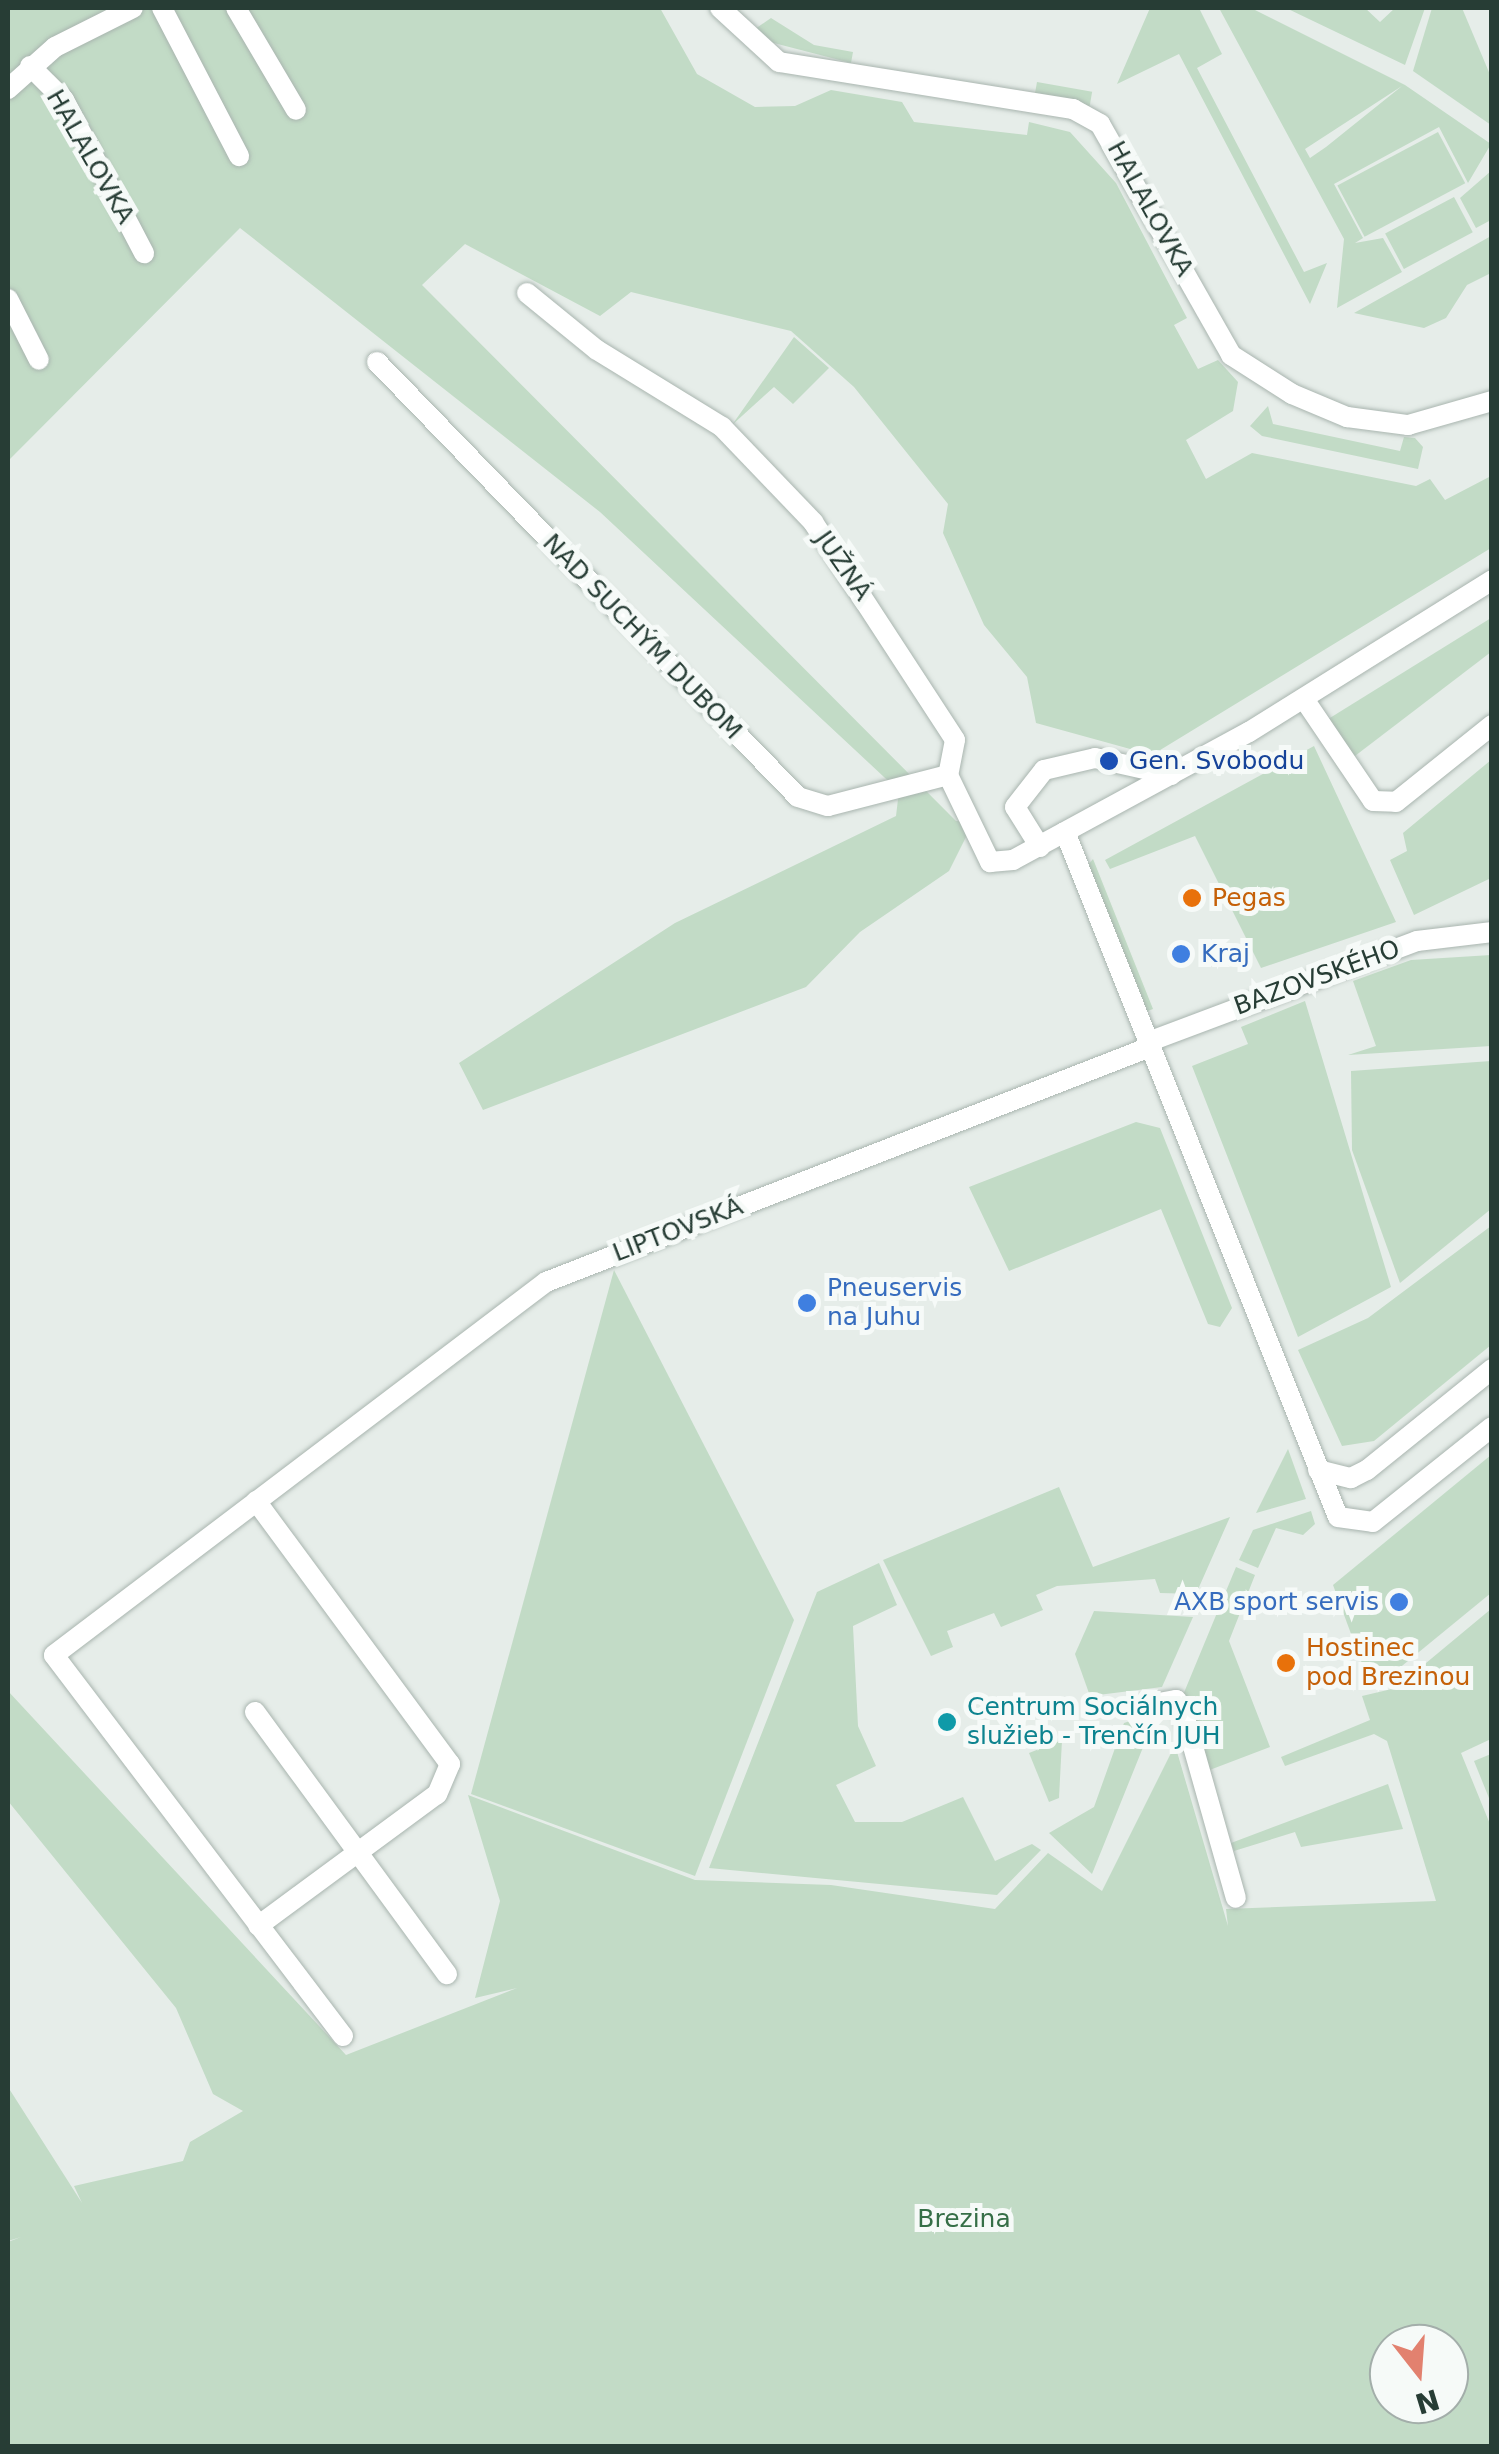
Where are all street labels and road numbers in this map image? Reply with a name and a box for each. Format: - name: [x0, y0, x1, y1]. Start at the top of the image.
- street label: HALALOVKA: [40, 85, 140, 229]
- street label: HALALOVKA: [1101, 136, 1199, 282]
- street label: JUŽNÁ: [808, 525, 878, 607]
- street label: NAD SUCHÝM DUBOM: [536, 528, 748, 746]
- street label: BAZOVSKÉHO: [1230, 934, 1404, 1022]
- street label: LIPTOVSKÁ: [609, 1191, 747, 1269]

